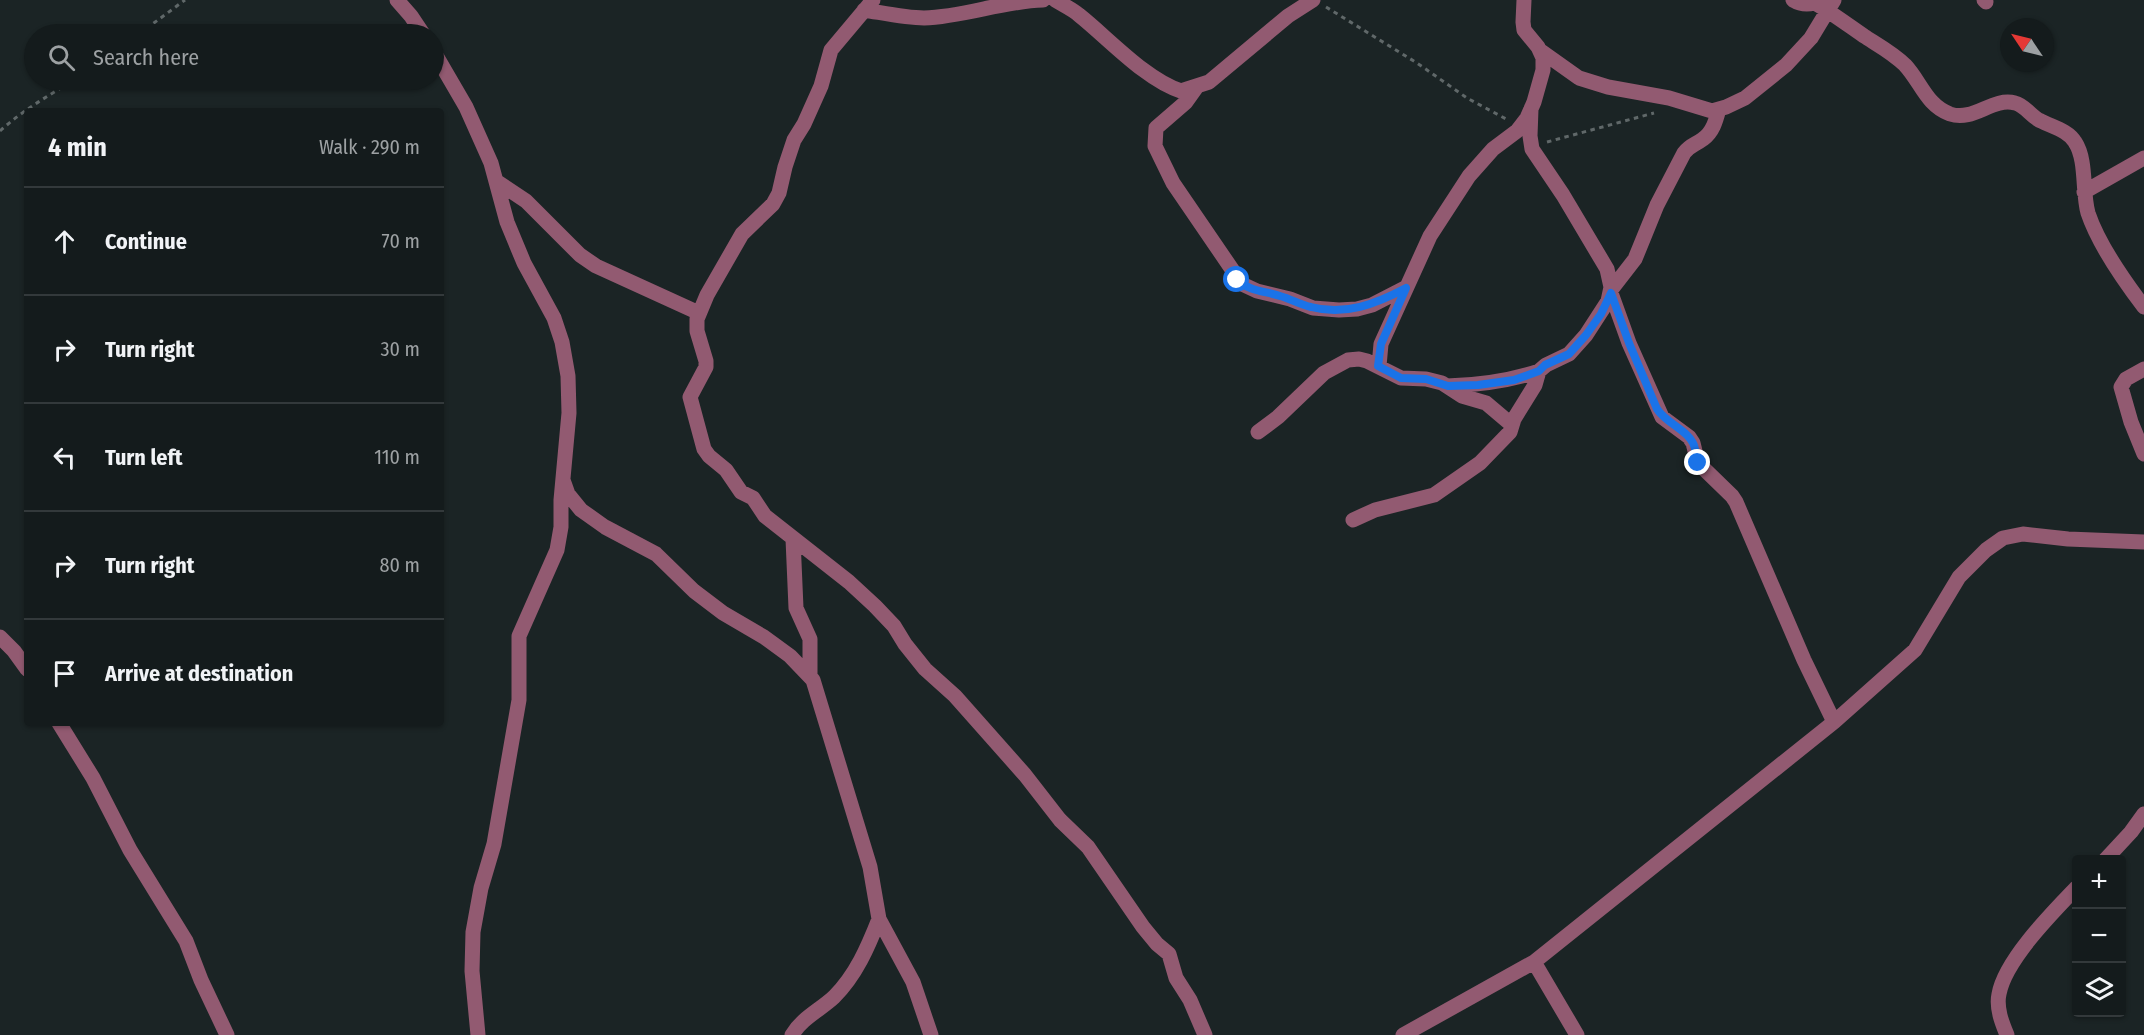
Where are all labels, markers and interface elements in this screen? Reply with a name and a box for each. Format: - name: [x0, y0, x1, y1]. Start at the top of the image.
- north arrow: [2000, 18, 2054, 72]
- search box: [24, 24, 444, 90]
- icon: search: [45, 41, 78, 74]
- text: Search here: [93, 44, 199, 71]
- text: 4 min: [48, 132, 107, 163]
- text: Walk · 290 m: [319, 135, 420, 159]
- icon: ahead: [48, 225, 81, 258]
- text: Continue: [105, 228, 187, 255]
- text: 70 m: [382, 229, 420, 253]
- route start: [1223, 266, 1249, 292]
- icon: right: [48, 333, 81, 366]
- text: Turn right: [105, 336, 194, 363]
- text: 30 m: [380, 337, 420, 361]
- icon: left: [48, 441, 81, 474]
- text: Turn left: [105, 444, 183, 471]
- text: 110 m: [374, 445, 420, 469]
- route end: [1684, 449, 1710, 475]
- icon: right: [48, 549, 81, 582]
- text: Turn right: [105, 552, 194, 579]
- text: 80 m: [380, 553, 420, 577]
- icon: arrive: [48, 657, 81, 690]
- text: Arrive at destination: [105, 660, 293, 687]
- map controls: [2072, 855, 2126, 1017]
- button: +: [2072, 855, 2126, 909]
- button: −: [2072, 909, 2126, 963]
- button: layers: [2072, 963, 2126, 1017]

